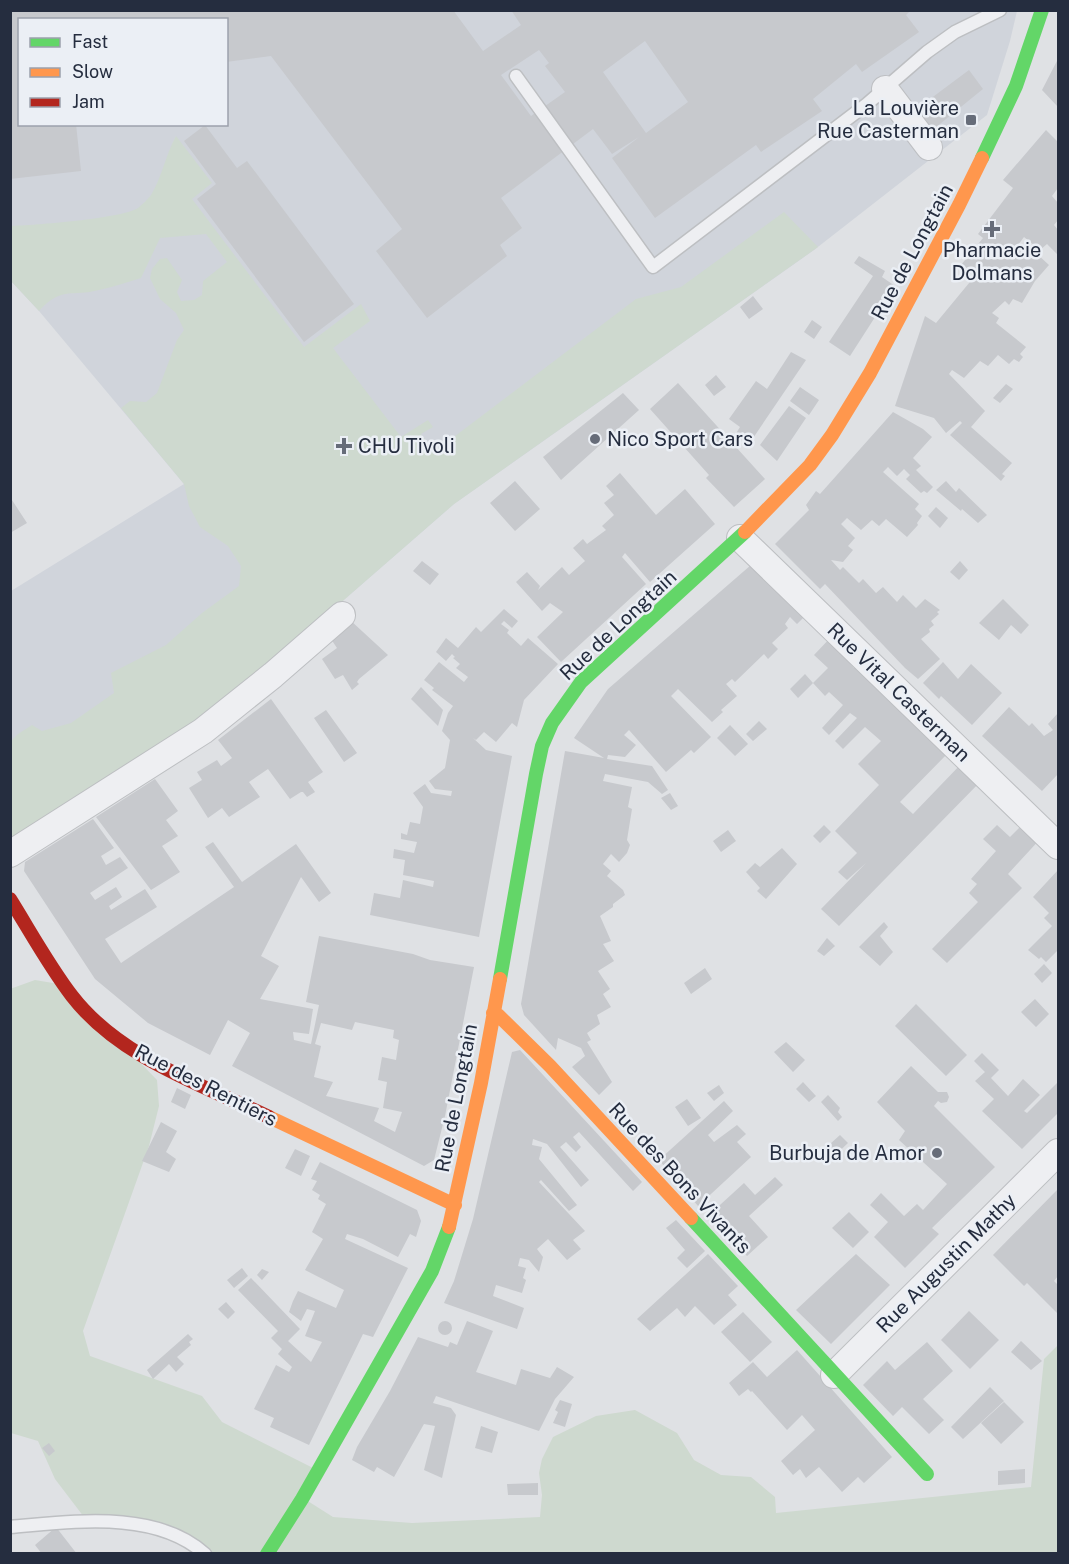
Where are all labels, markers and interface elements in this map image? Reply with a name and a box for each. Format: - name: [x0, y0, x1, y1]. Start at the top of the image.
- legend: [18, 18, 228, 126]
- text: Fast: [72, 31, 108, 52]
- text: Slow: [72, 61, 113, 82]
- text: Jam: [72, 91, 105, 112]
- place label: La Louvière Rue Casterman: [817, 96, 959, 143]
- marker: La Louvière Rue Casterman: [964, 113, 978, 127]
- street label: Rue de Longtain: [866, 180, 958, 324]
- marker: Pharmacie Dolmans: [985, 222, 999, 236]
- place label: Pharmacie Dolmans: [943, 238, 1041, 285]
- place label: Nico Sport Cars: [607, 427, 753, 451]
- marker: Nico Sport Cars: [588, 432, 602, 446]
- place label: CHU Tivoli: [358, 434, 455, 458]
- marker: CHU Tivoli: [335, 437, 353, 455]
- street label: Rue de Longtain: [555, 565, 681, 685]
- street label: Rue Vital Casterman: [822, 617, 976, 767]
- street label: Rue de Longtain: [430, 1022, 482, 1174]
- street label: Rue des Rentiers: [131, 1039, 281, 1131]
- street label: Rue des Bons Vivants: [604, 1097, 756, 1259]
- place label: Burbuja de Amor: [769, 1141, 925, 1165]
- marker: Burbuja de Amor: [930, 1146, 944, 1160]
- street label: Rue Augustin Mathy: [871, 1188, 1021, 1338]

